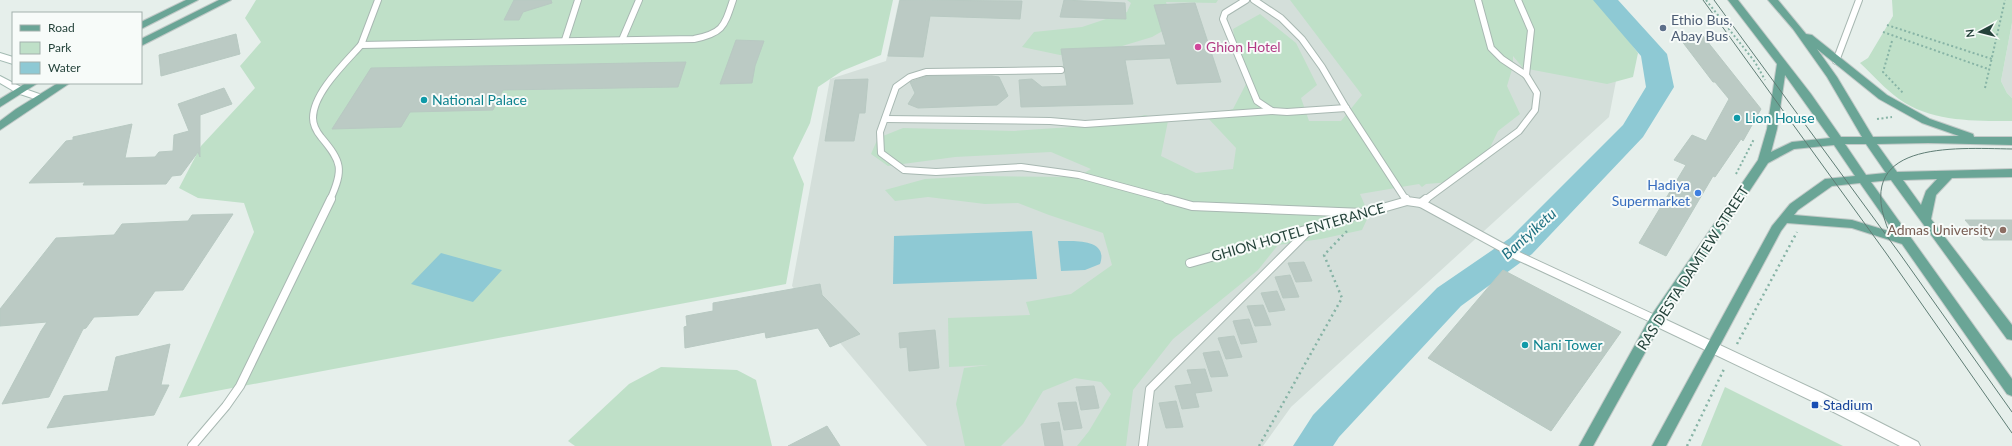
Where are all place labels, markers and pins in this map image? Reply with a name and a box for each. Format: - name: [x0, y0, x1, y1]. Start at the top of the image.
- place label: Ethio Bus, Abay Bus: [1671, 11, 1732, 44]
- marker: Ethio Bus, Abay Bus: [1658, 23, 1668, 33]
- place label: Ghion Hotel: [1206, 38, 1281, 55]
- marker: Ghion Hotel: [1193, 42, 1203, 52]
- place label: National Palace: [432, 91, 527, 108]
- marker: National Palace: [419, 95, 429, 105]
- place label: Lion House: [1745, 109, 1815, 126]
- marker: Lion House: [1732, 113, 1742, 123]
- place label: Hadiya Supermarket: [1612, 176, 1690, 209]
- marker: Hadiya Supermarket: [1693, 188, 1703, 198]
- place label: Admas University: [1887, 221, 1996, 238]
- marker: Admas University: [1998, 225, 2008, 235]
- place label: Nani Tower: [1533, 336, 1603, 353]
- marker: Nani Tower: [1520, 340, 1530, 350]
- place label: Stadium: [1823, 396, 1873, 413]
- marker: Stadium: [1810, 400, 1820, 410]

